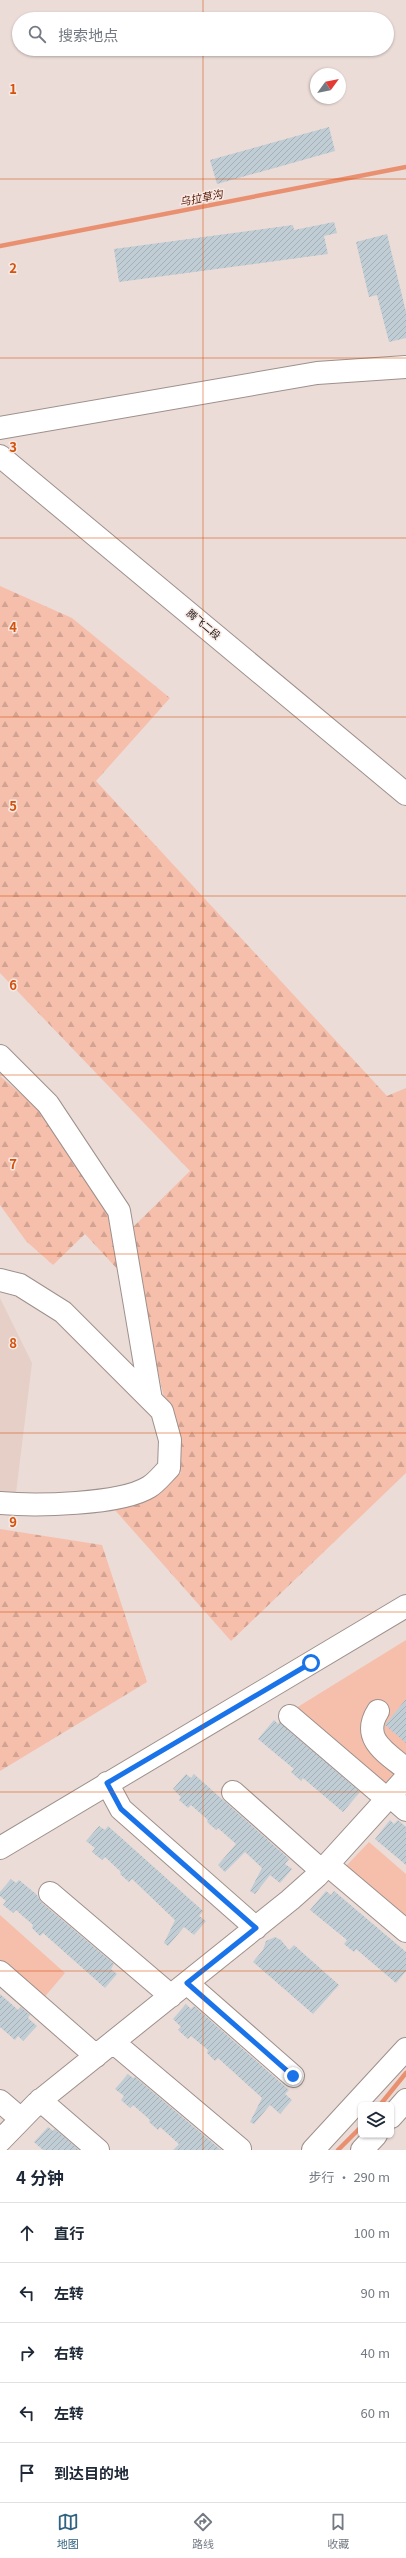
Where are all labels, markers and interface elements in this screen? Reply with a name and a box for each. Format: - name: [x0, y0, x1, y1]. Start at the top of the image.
- search box: [12, 12, 394, 56]
- icon: search: [26, 23, 48, 45]
- text: 搜索地点: [58, 24, 118, 45]
- north arrow: [310, 68, 346, 104]
- text: 1: [9, 79, 17, 98]
- water label: 乌拉草沟: [178, 185, 225, 209]
- text: 2: [9, 258, 17, 277]
- text: 3: [9, 437, 17, 456]
- street label: 腾飞二段: [184, 605, 224, 642]
- text: 4: [9, 617, 17, 636]
- text: 5: [9, 796, 17, 815]
- text: 6: [9, 975, 17, 994]
- text: 7: [9, 1154, 17, 1173]
- text: 8: [9, 1333, 17, 1352]
- text: 9: [9, 1512, 17, 1531]
- route start: [302, 1654, 320, 1672]
- route end: [284, 2067, 302, 2085]
- map controls: [358, 2102, 394, 2138]
- button: layers: [358, 2102, 394, 2138]
- text: 4 分钟: [16, 2164, 64, 2189]
- text: 步行 · 290 m: [309, 2167, 390, 2186]
- icon: ahead: [16, 2222, 38, 2244]
- text: 直行: [54, 2222, 84, 2243]
- text: 100 m: [353, 2223, 390, 2242]
- icon: left: [16, 2282, 38, 2304]
- text: 左转: [54, 2282, 84, 2303]
- text: 90 m: [361, 2283, 390, 2302]
- icon: right: [16, 2342, 38, 2364]
- text: 右转: [54, 2342, 84, 2363]
- text: 40 m: [361, 2343, 390, 2362]
- icon: left: [16, 2402, 38, 2424]
- text: 左转: [54, 2402, 84, 2423]
- text: 60 m: [361, 2403, 390, 2422]
- icon: arrive: [16, 2462, 38, 2484]
- text: 到达目的地: [54, 2462, 129, 2483]
- tab: 地图: [57, 2511, 79, 2551]
- tab: 路线: [192, 2511, 214, 2551]
- tab: 收藏: [327, 2511, 349, 2551]

